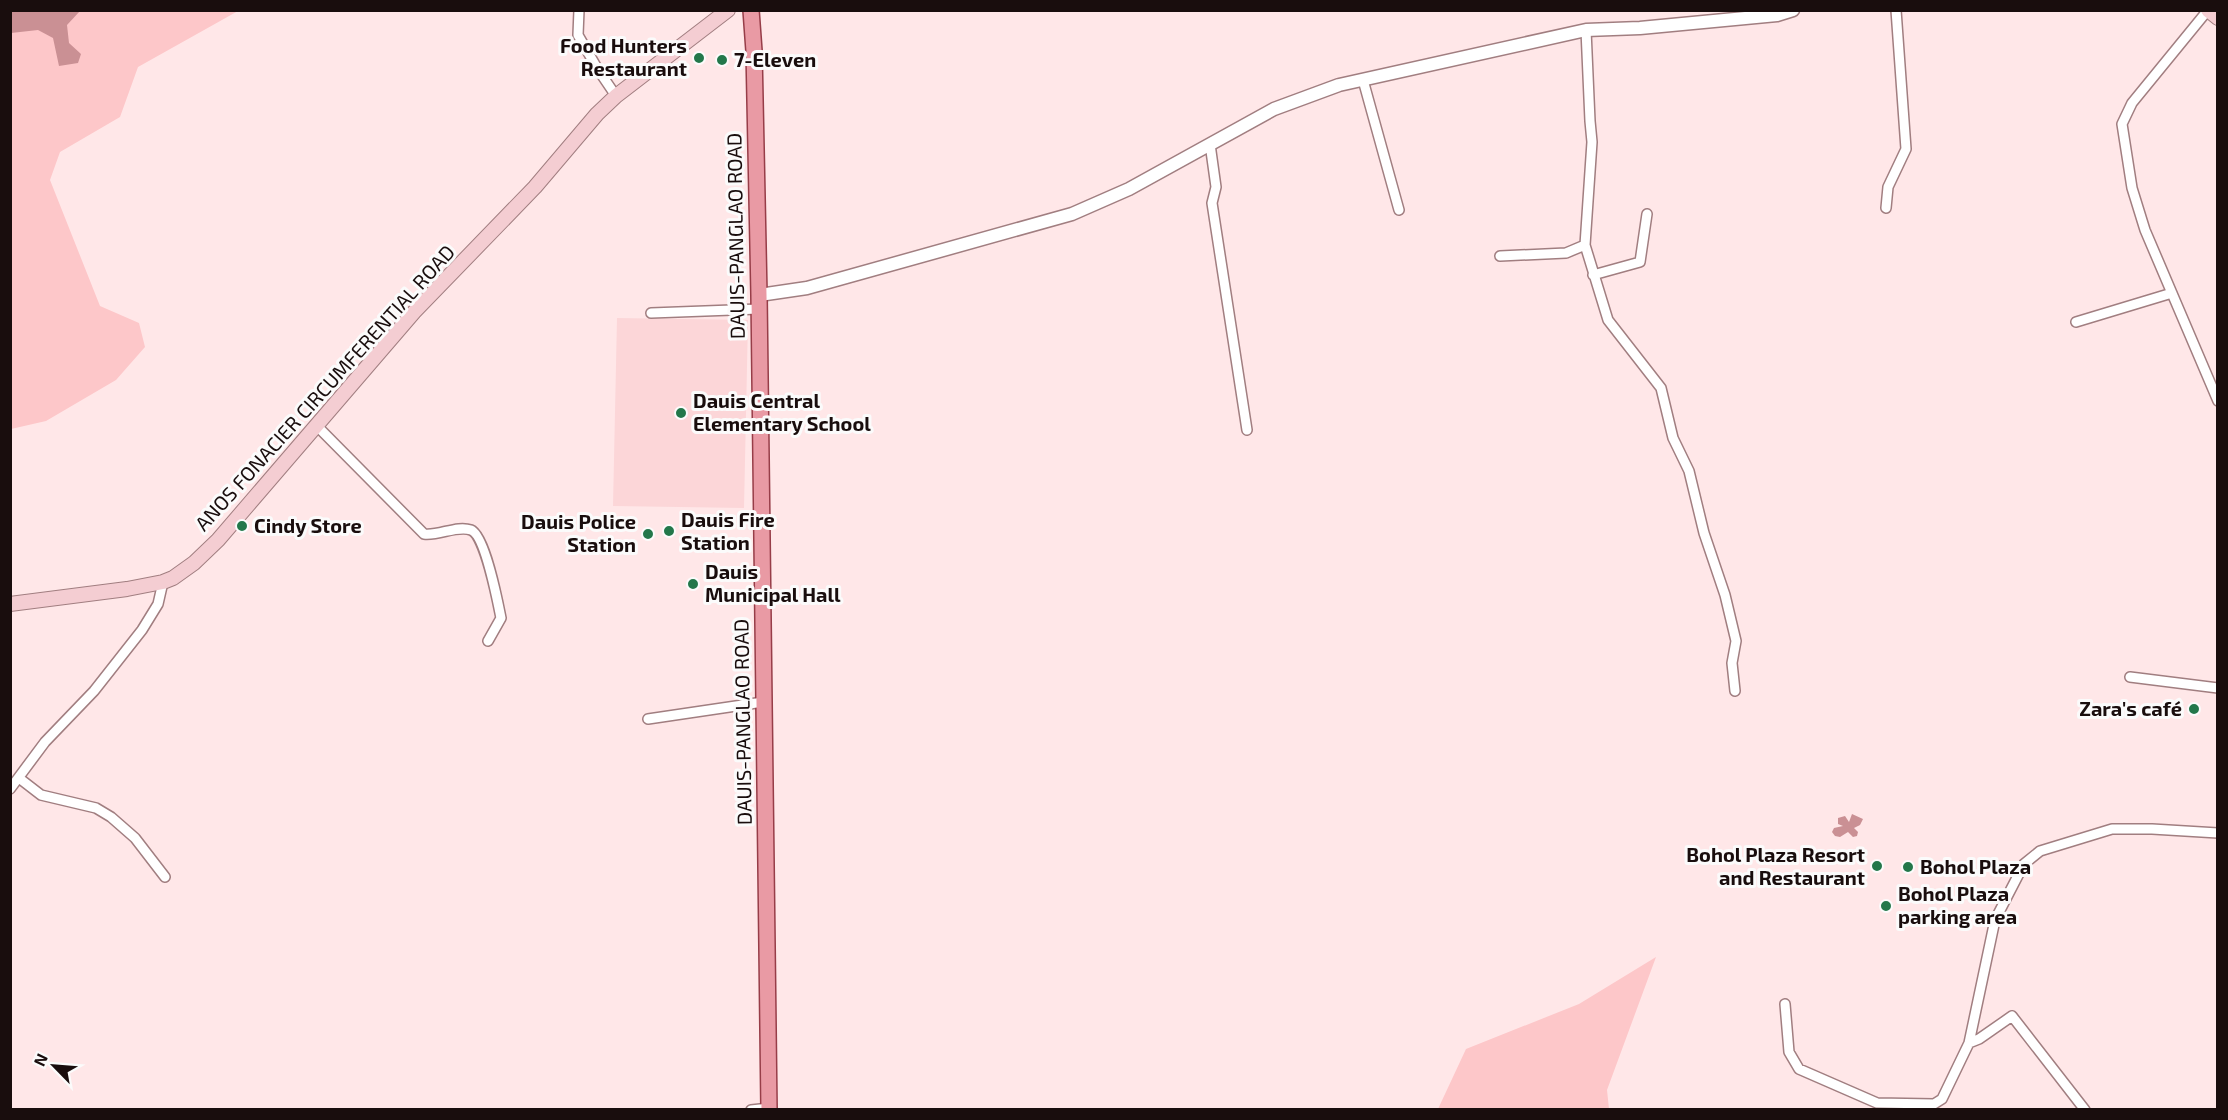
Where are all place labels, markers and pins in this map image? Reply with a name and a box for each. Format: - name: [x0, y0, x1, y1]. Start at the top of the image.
- place label: Food Hunters Restaurant: [560, 33, 687, 80]
- place label: 7-Eleven: [734, 47, 816, 71]
- marker: Food Hunters Restaurant: [692, 51, 706, 65]
- marker: 7-Eleven: [715, 53, 729, 67]
- place label: Dauis Central Elementary School: [693, 388, 871, 436]
- marker: Dauis Central Elementary School: [674, 406, 688, 420]
- place label: Dauis Fire Station: [681, 507, 775, 554]
- place label: Dauis Police Station: [521, 509, 636, 556]
- place label: Cindy Store: [254, 513, 362, 538]
- marker: Cindy Store: [235, 519, 249, 533]
- marker: Dauis Fire Station: [662, 524, 676, 538]
- marker: Dauis Police Station: [641, 527, 655, 541]
- place label: Dauis Municipal Hall: [705, 559, 841, 606]
- marker: Dauis Municipal Hall: [686, 577, 700, 591]
- place label: Zara's café: [2079, 696, 2182, 720]
- marker: Zara's café: [2187, 702, 2201, 716]
- place label: Bohol Plaza Resort and Restaurant: [1686, 842, 1865, 889]
- place label: Bohol Plaza: [1920, 854, 2031, 878]
- marker: Bohol Plaza Resort and Restaurant: [1870, 859, 1884, 873]
- marker: Bohol Plaza: [1901, 860, 1915, 874]
- place label: Bohol Plaza parking area: [1898, 881, 2017, 928]
- marker: Bohol Plaza parking area: [1879, 899, 1893, 913]

